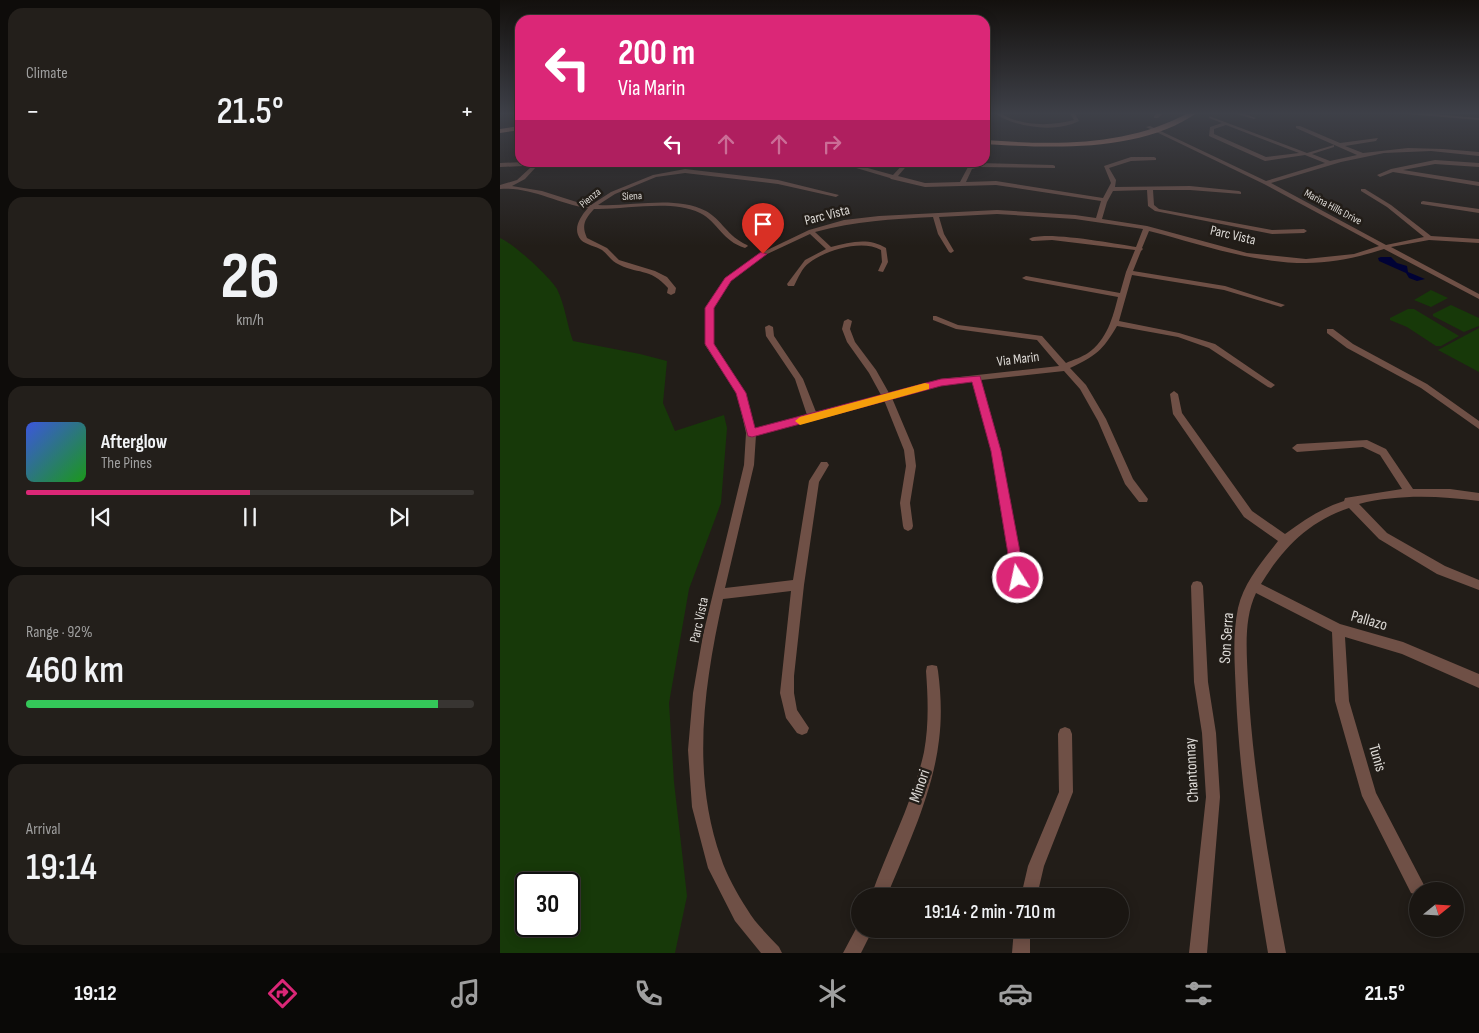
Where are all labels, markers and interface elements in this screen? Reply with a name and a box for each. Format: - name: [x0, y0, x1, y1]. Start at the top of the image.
- text: 200 m: [618, 32, 695, 75]
- icon: left: [535, 35, 600, 100]
- text: Climate: [26, 64, 68, 83]
- text: Via Marin: [618, 75, 685, 102]
- text: 21.5°: [216, 89, 284, 134]
- text: −: [26, 95, 40, 128]
- text: +: [460, 95, 474, 128]
- icon: left: [659, 130, 687, 158]
- icon: ahead: [712, 130, 740, 158]
- icon: ahead: [765, 130, 793, 158]
- icon: right: [818, 130, 846, 158]
- street label: Pienza: [577, 185, 603, 211]
- street label: Marina Hills Drive: [1302, 186, 1364, 228]
- street label: Siena: [622, 189, 642, 203]
- street label: Parc Vista: [802, 201, 852, 229]
- pin: [742, 203, 784, 254]
- icon: arrive: [749, 210, 777, 238]
- street label: Parc Vista: [1209, 222, 1257, 248]
- text: 26: [220, 239, 280, 317]
- text: km/h: [236, 311, 264, 330]
- street label: Via Marin: [996, 348, 1040, 370]
- text: Afterglow: [101, 431, 167, 454]
- text: The Pines: [101, 454, 152, 473]
- icon: previous: [87, 503, 115, 531]
- icon: pause: [236, 503, 264, 531]
- icon: next: [385, 503, 413, 531]
- position arrow: [991, 551, 1043, 603]
- street label: Parc Vista: [686, 596, 712, 644]
- street label: Pallazo: [1349, 607, 1389, 635]
- street label: Son Serra: [1216, 612, 1238, 664]
- text: Range · 92%: [26, 623, 93, 642]
- text: 460 km: [26, 648, 124, 693]
- street label: Chantonnay: [1181, 737, 1203, 803]
- street label: Tunis: [1364, 742, 1390, 774]
- street label: Minori: [906, 767, 934, 805]
- text: Arrival: [26, 820, 60, 839]
- text: 19:14: [26, 845, 97, 890]
- speed limit sign: 30: [515, 872, 580, 937]
- north arrow: [1409, 882, 1464, 938]
- map controls: [1409, 882, 1464, 937]
- text: 19:14 · 2 min · 710 m: [925, 901, 1055, 924]
- icon: directions: [265, 976, 300, 1011]
- icon: music: [448, 976, 483, 1011]
- icon: phone: [631, 976, 666, 1011]
- icon: climate: [815, 976, 850, 1011]
- icon: car: [998, 976, 1033, 1011]
- icon: filters: [1181, 976, 1216, 1011]
- text: 19:12: [74, 980, 117, 1007]
- text: 21.5°: [1364, 980, 1405, 1007]

